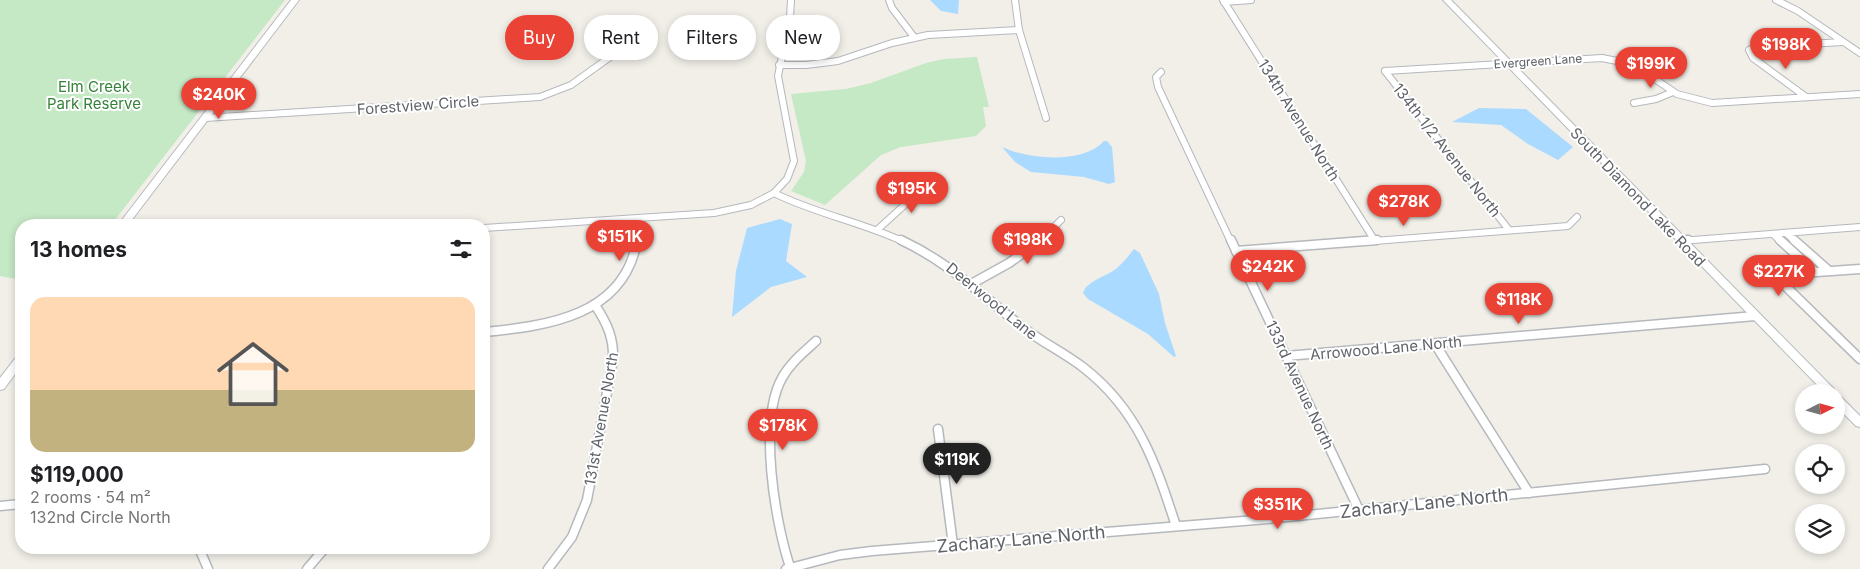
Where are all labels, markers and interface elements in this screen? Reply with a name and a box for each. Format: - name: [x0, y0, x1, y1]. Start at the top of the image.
- chip: Buy: [505, 15, 574, 60]
- chip: Rent: [584, 15, 658, 60]
- chip: Filters: [668, 15, 756, 60]
- chip: New: [766, 15, 840, 60]
- pin: $198K: [1751, 28, 1821, 70]
- text: $198K: [1761, 34, 1811, 54]
- pin: $199K: [1616, 46, 1686, 89]
- street label: Evergreen Lane: [1493, 50, 1583, 72]
- text: $199K: [1626, 53, 1676, 73]
- street label: 134th Avenue North: [1254, 56, 1344, 184]
- park label: Elm Creek Park Reserve: [47, 77, 141, 113]
- pin: $240K: [184, 78, 254, 120]
- street label: 134th 1/2 Avenue North: [1389, 79, 1505, 221]
- text: $240K: [192, 84, 246, 104]
- street label: Forestview Circle: [356, 91, 480, 119]
- street label: South Diamond Lake Road: [1566, 123, 1710, 271]
- pin: $195K: [877, 172, 947, 214]
- text: $195K: [887, 178, 937, 198]
- pin: $278K: [1369, 184, 1439, 227]
- text: $278K: [1378, 191, 1430, 211]
- pin: $151K: [585, 220, 655, 262]
- pin: $198K: [993, 222, 1063, 265]
- text: $151K: [597, 226, 643, 246]
- text: $198K: [1003, 229, 1053, 249]
- icon: filters: [447, 235, 475, 263]
- text: 13 homes: [30, 237, 127, 262]
- pin: $242K: [1233, 250, 1303, 292]
- pin: $227K: [1744, 254, 1814, 297]
- text: $242K: [1242, 256, 1294, 276]
- street label: Deerwood Lane: [943, 258, 1041, 344]
- text: $227K: [1753, 261, 1805, 281]
- pin: $118K: [1484, 282, 1554, 325]
- text: $118K: [1496, 289, 1542, 309]
- street label: 133rd Avenue North: [1262, 317, 1338, 453]
- icon: home: [208, 329, 298, 419]
- street label: Arrowood Lane North: [1309, 332, 1463, 364]
- street label: 131st Avenue North: [580, 351, 622, 487]
- north arrow: [1795, 384, 1845, 434]
- map controls: [1795, 384, 1845, 554]
- pin: $178K: [748, 408, 818, 451]
- text: $178K: [759, 415, 807, 435]
- pin: $119K: [922, 442, 992, 485]
- button: locate: [1795, 444, 1845, 494]
- text: $119K: [934, 449, 980, 469]
- text: $119,000: [30, 462, 124, 487]
- street label: Zachary Lane North: [1339, 484, 1509, 522]
- text: 2 rooms · 54 m²: [30, 487, 151, 507]
- pin: $351K: [1243, 488, 1313, 530]
- text: $351K: [1253, 494, 1303, 514]
- button: layers: [1795, 504, 1845, 554]
- text: 132nd Circle North: [30, 507, 171, 527]
- street label: Zachary Lane North: [936, 521, 1106, 557]

